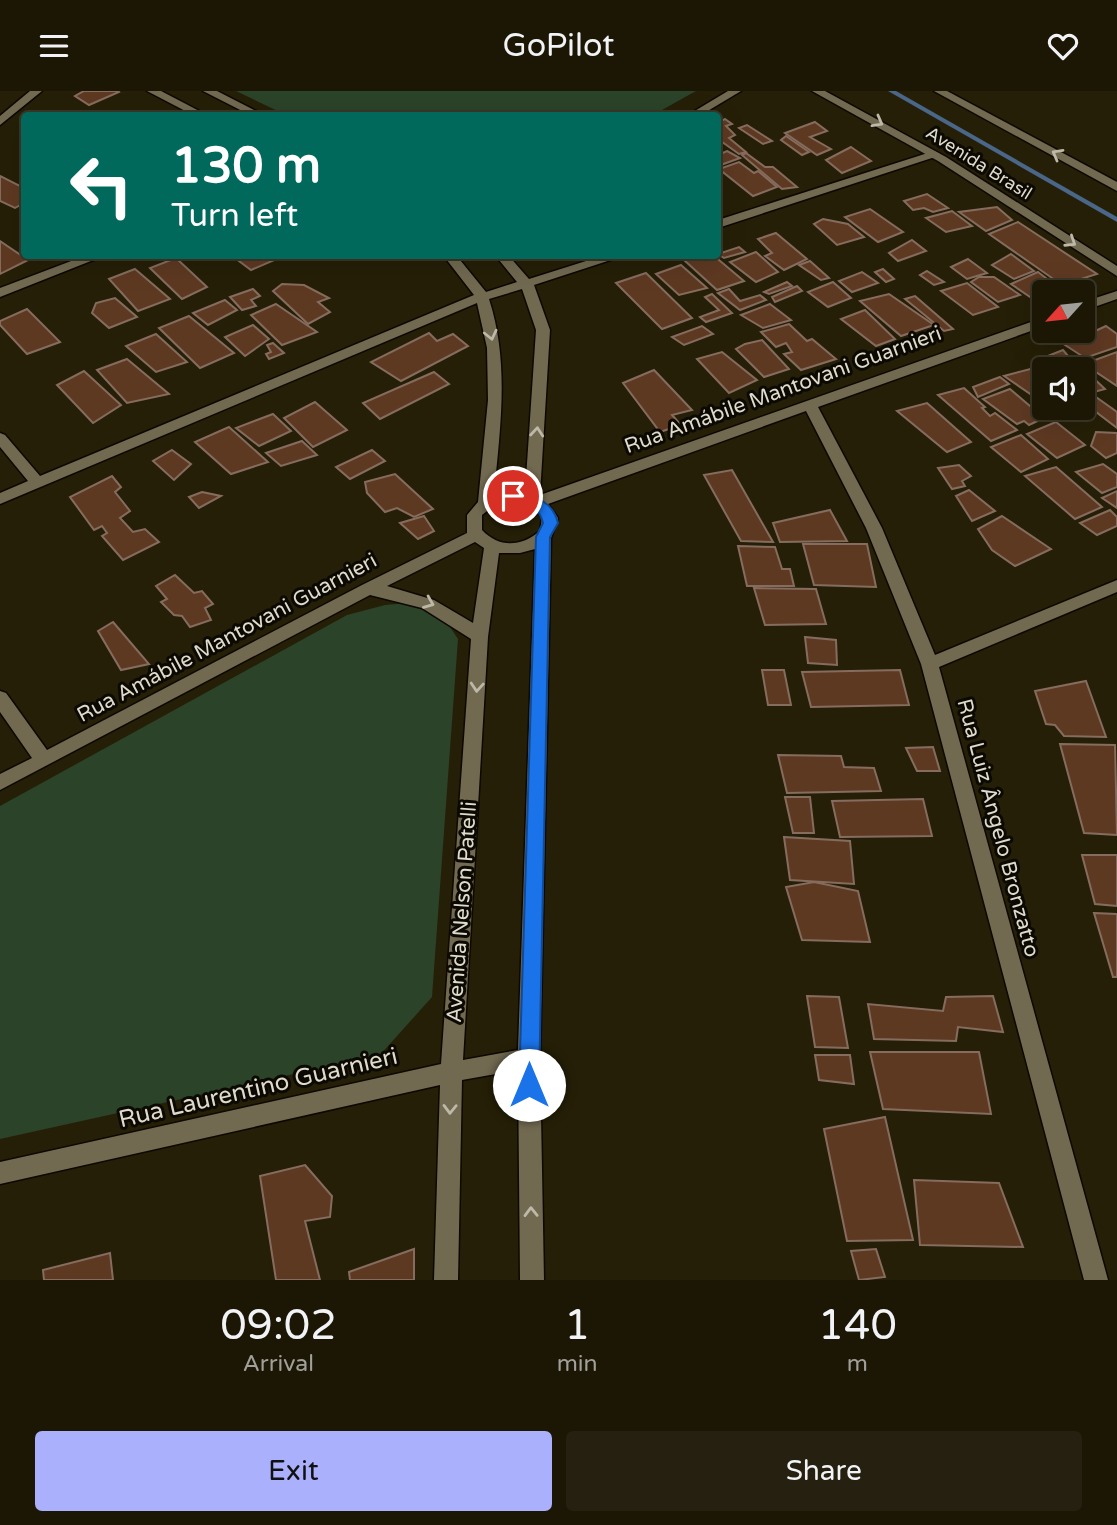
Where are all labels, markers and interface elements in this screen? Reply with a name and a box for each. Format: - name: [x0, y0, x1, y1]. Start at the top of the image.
- icon: menu: [35, 27, 73, 65]
- text: GoPilot: [503, 27, 614, 65]
- icon: heart: [1044, 27, 1082, 65]
- one-way arrow: [870, 114, 883, 127]
- street label: Avenida Brasil: [922, 122, 1036, 204]
- text: 130 m: [171, 137, 321, 196]
- icon: left: [56, 140, 147, 231]
- one-way arrow: [1052, 149, 1065, 162]
- text: Turn left: [171, 197, 298, 235]
- one-way arrow: [1063, 234, 1076, 247]
- north arrow: [1032, 280, 1096, 343]
- map controls: [1032, 280, 1095, 420]
- street label: Rua Amábile Mantovani Guarnieri: [621, 321, 945, 459]
- one-way arrow: [483, 329, 497, 341]
- button: sound: [1032, 357, 1095, 420]
- one-way arrow: [529, 426, 544, 437]
- pin: [483, 466, 543, 526]
- icon: arrive: [494, 477, 532, 515]
- street label: Rua Amábile Mantovani Guarnieri: [73, 548, 381, 728]
- one-way arrow: [422, 594, 434, 608]
- one-way arrow: [470, 681, 485, 692]
- street label: Rua Luiz Ângelo Bronzatto: [951, 696, 1045, 960]
- street label: Avenida Nelson Patelli: [442, 801, 482, 1023]
- street label: Rua Laurentino Guarnieri: [116, 1042, 400, 1134]
- position arrow: [492, 1048, 566, 1122]
- one-way arrow: [442, 1104, 457, 1115]
- one-way arrow: [523, 1206, 539, 1217]
- text: 09:02: [220, 1300, 337, 1351]
- text: 1: [564, 1300, 590, 1351]
- text: 140: [818, 1300, 897, 1351]
- text: Arrival: [243, 1350, 314, 1378]
- text: min: [557, 1350, 598, 1378]
- text: m: [847, 1350, 868, 1378]
- button: Exit: [35, 1431, 552, 1511]
- button: Share: [566, 1431, 1082, 1511]

